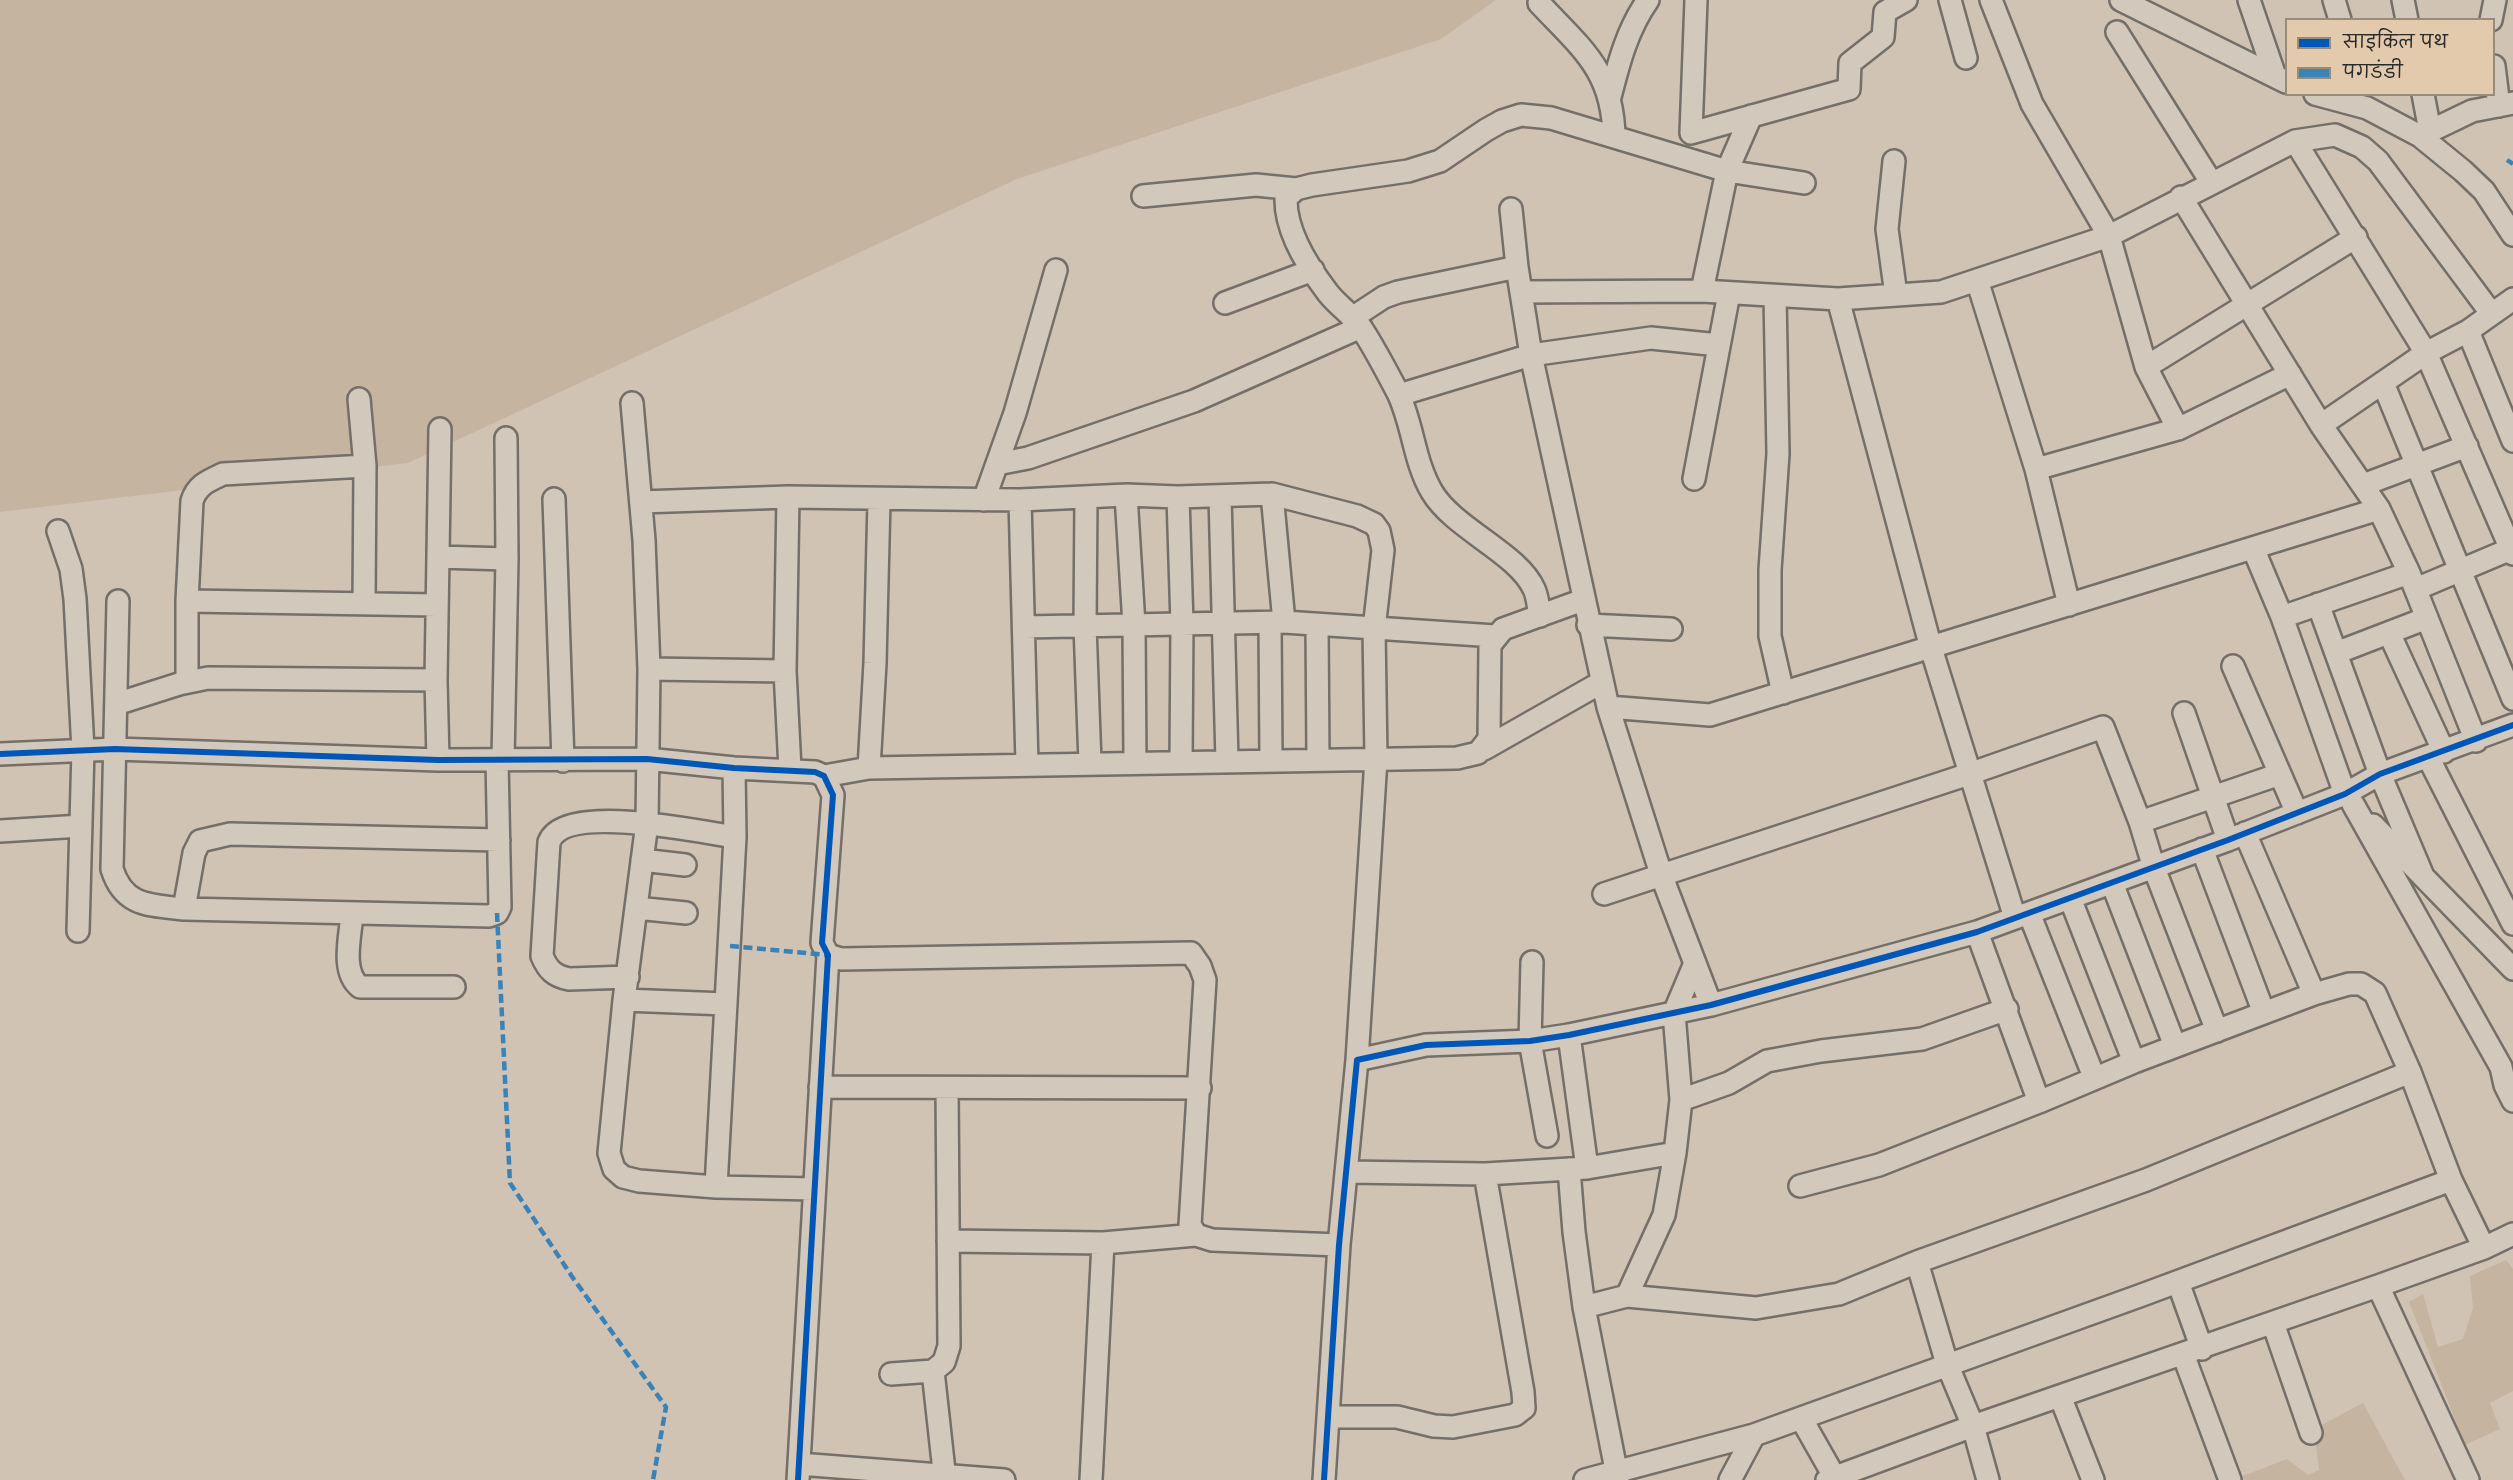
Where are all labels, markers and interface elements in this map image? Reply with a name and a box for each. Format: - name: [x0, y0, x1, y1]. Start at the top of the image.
- legend: [2285, 18, 2495, 96]
- text: साइकिल पथ: [2343, 32, 2448, 53]
- text: पगडंडी: [2343, 62, 2403, 83]

